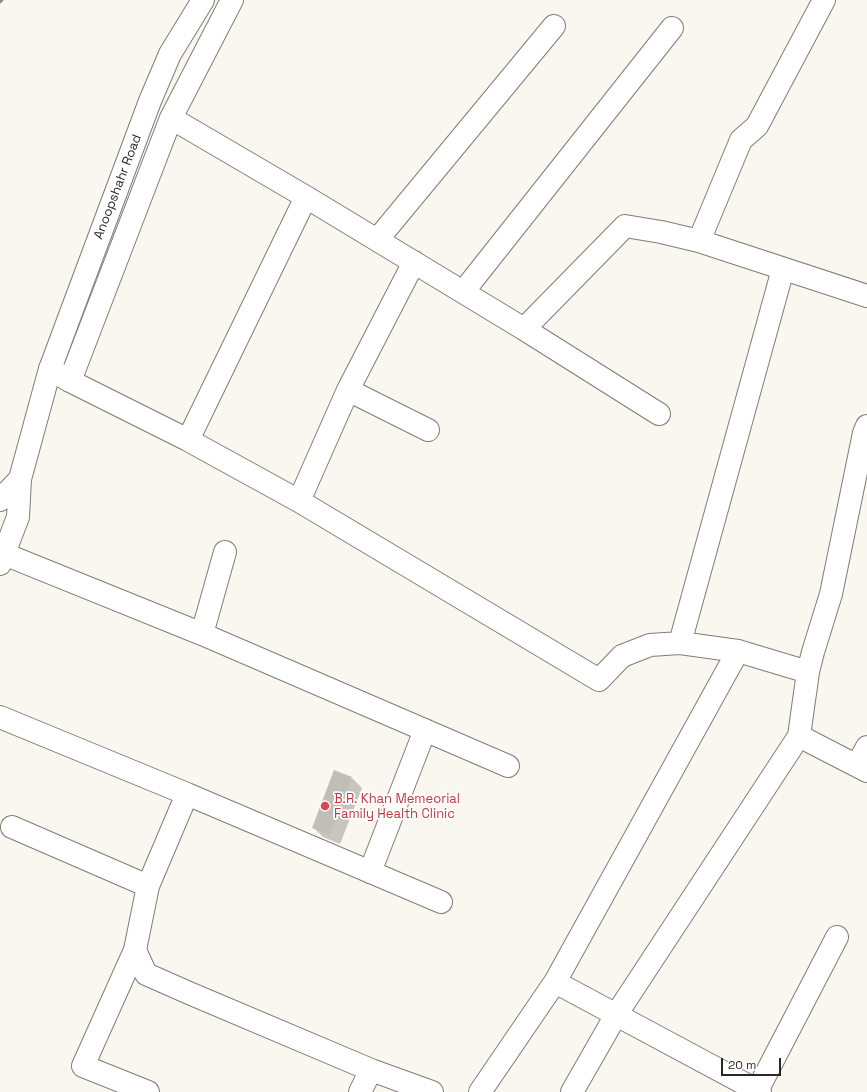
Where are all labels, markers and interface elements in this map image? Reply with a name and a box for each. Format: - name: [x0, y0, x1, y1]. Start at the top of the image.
- street label: Anoopshahr Road: [91, 132, 145, 242]
- place label: B.R. Khan Memeorial Family Health Clinic: [334, 791, 460, 822]
- marker: B.R. Khan Memeorial Family Health Clinic: [319, 800, 331, 812]
- scale bar: [723, 1050, 783, 1076]
- text: 20 m: [728, 1057, 756, 1073]

